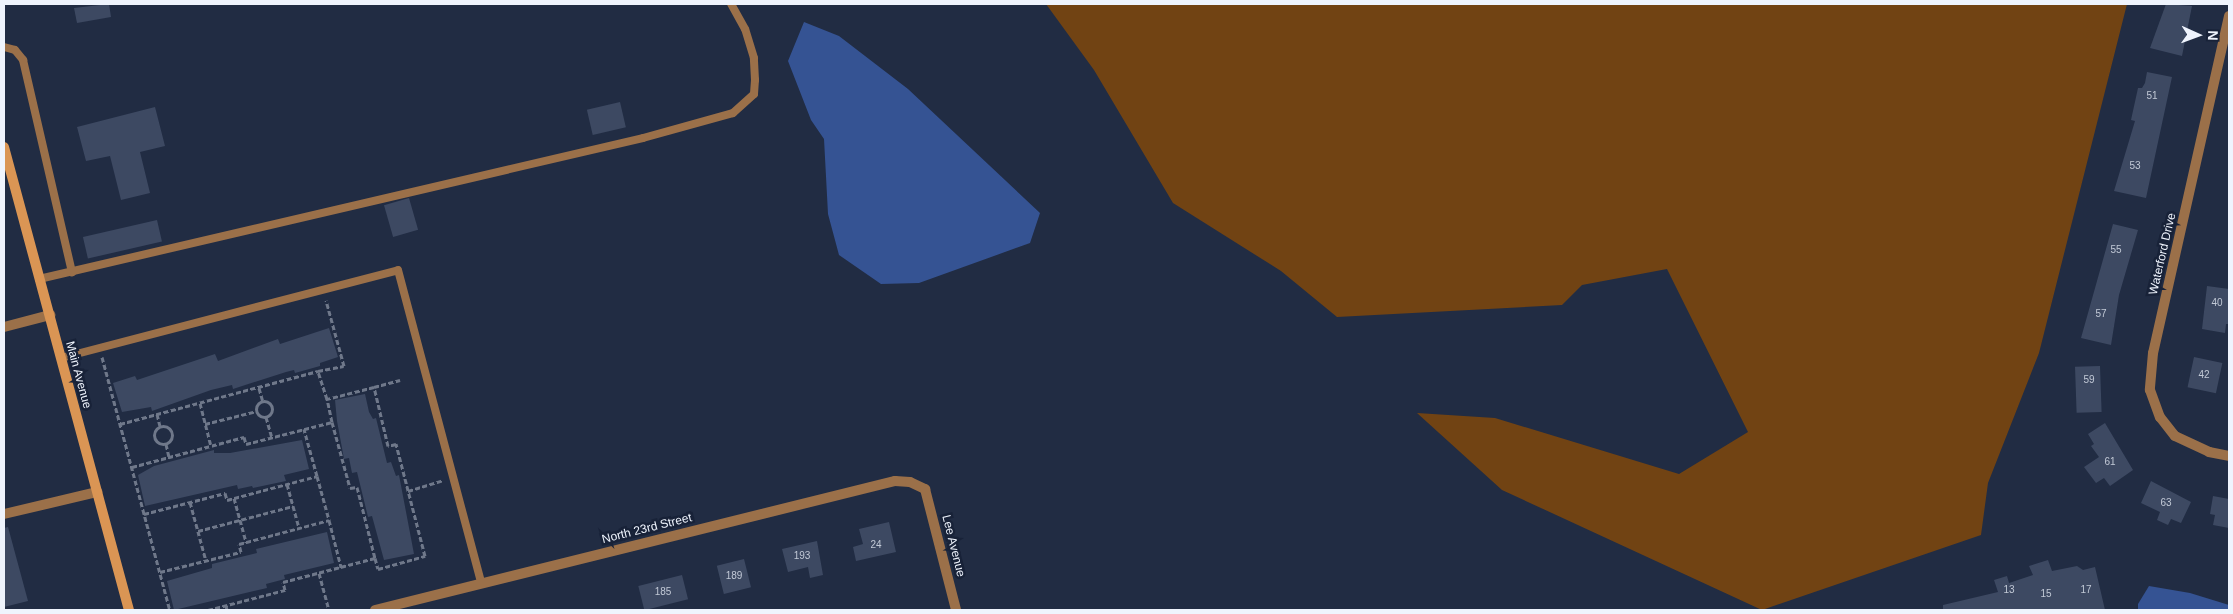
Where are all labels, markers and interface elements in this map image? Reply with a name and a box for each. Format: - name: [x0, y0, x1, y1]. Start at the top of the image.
- north arrow: [2173, 10, 2223, 60]
- text: N: [2205, 30, 2221, 41]
- house number: 51: [2146, 90, 2158, 102]
- house number: 53: [2129, 160, 2141, 172]
- street label: Waterford Drive: [2147, 212, 2179, 296]
- house number: 55: [2110, 244, 2122, 256]
- house number: 40: [2211, 297, 2223, 309]
- house number: 57: [2095, 308, 2107, 320]
- street label: Main Avenue: [62, 339, 94, 411]
- house number: 42: [2198, 369, 2210, 381]
- house number: 59: [2083, 374, 2095, 386]
- house number: 61: [2104, 456, 2116, 468]
- house number: 63: [2160, 497, 2172, 509]
- street label: North 23rd Street: [601, 511, 693, 547]
- street label: Lee Avenue: [938, 513, 968, 579]
- house number: 24: [870, 539, 882, 551]
- house number: 193: [794, 550, 810, 562]
- house number: 189: [726, 570, 742, 582]
- house number: 13: [2003, 584, 2015, 596]
- house number: 17: [2080, 584, 2092, 596]
- house number: 185: [655, 586, 671, 598]
- house number: 15: [2040, 588, 2052, 600]

